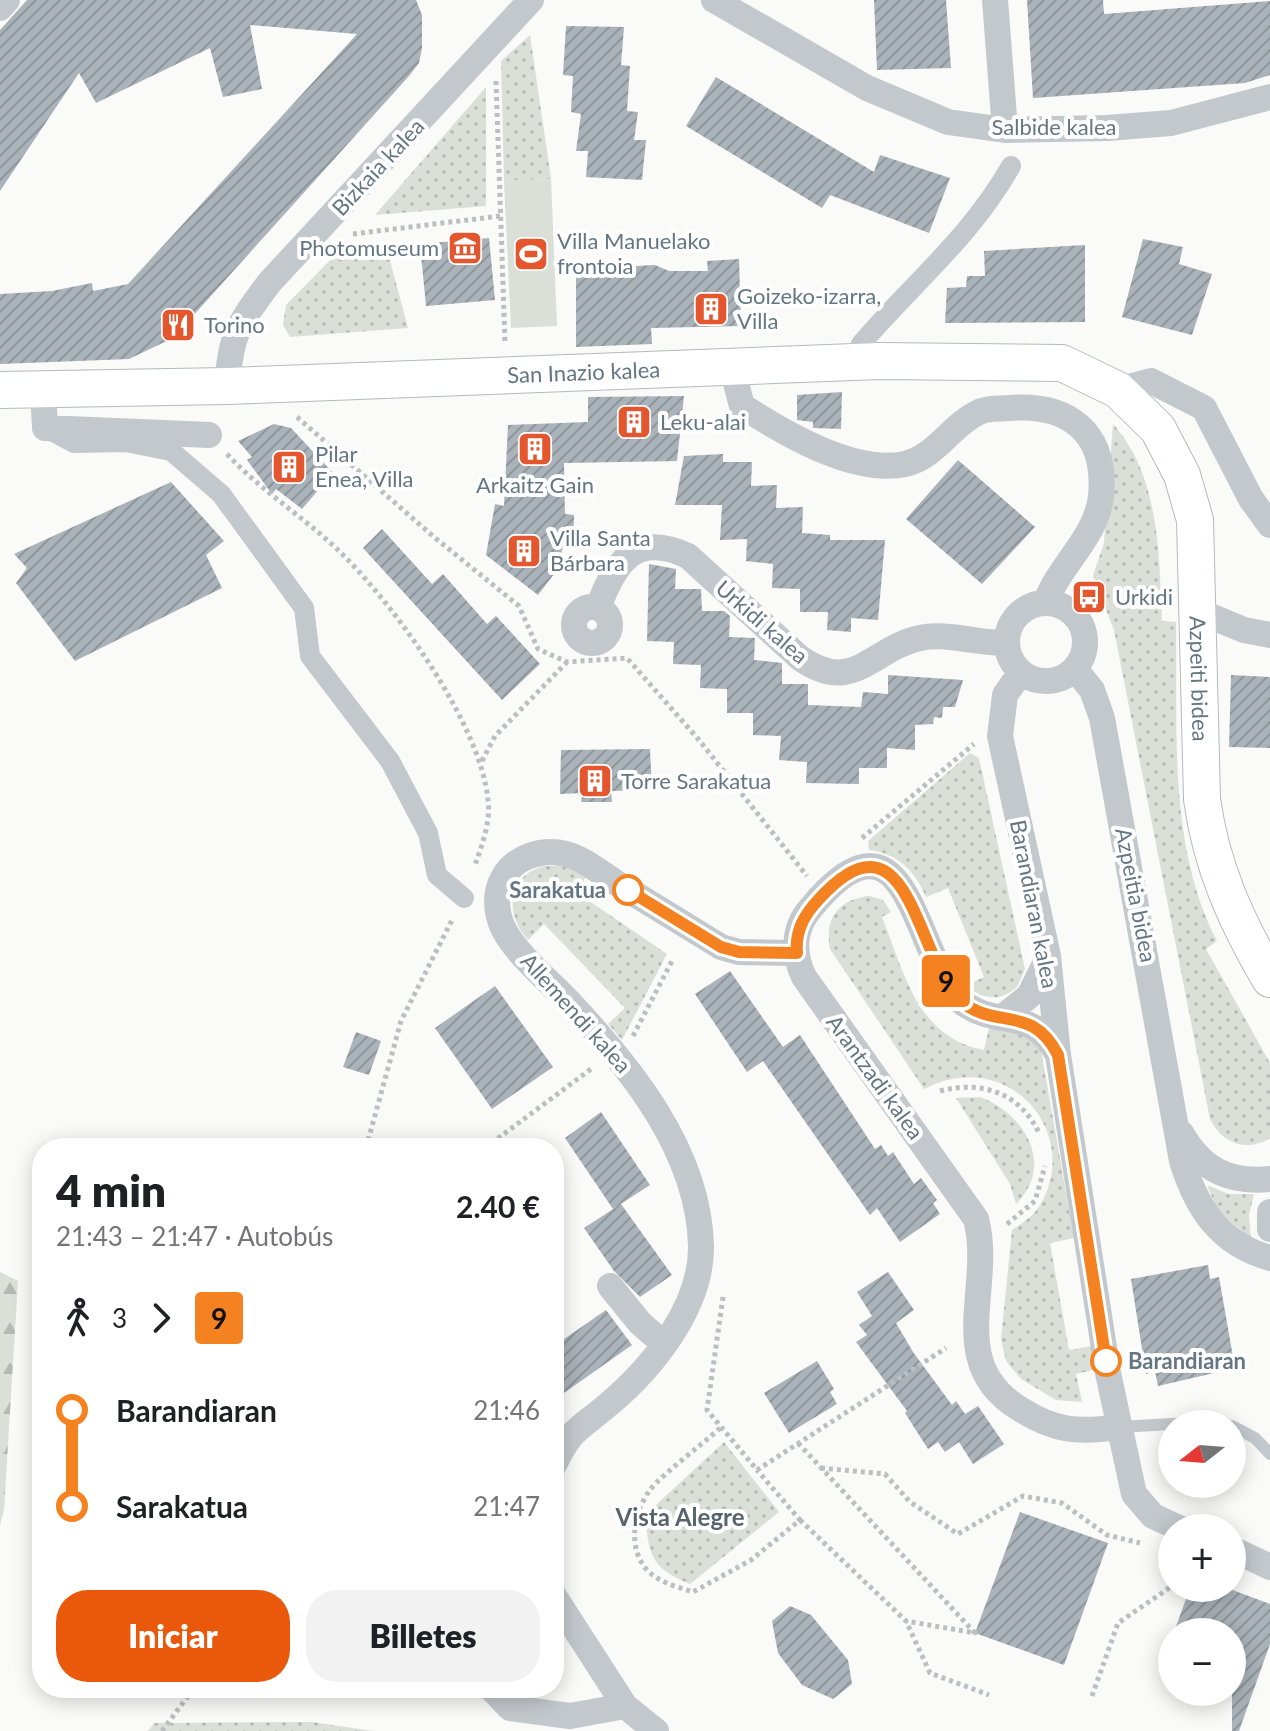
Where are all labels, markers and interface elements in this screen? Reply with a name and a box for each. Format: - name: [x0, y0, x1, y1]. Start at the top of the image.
- street label: Bizkaia kalea: [326, 112, 429, 221]
- street label: Salbide kalea: [992, 113, 1116, 140]
- place label: Villa Manuelako frontoia: [557, 227, 710, 279]
- museum icon: Photomuseum: [446, 229, 484, 267]
- place label: Photomuseum: [299, 234, 439, 261]
- sports icon: Villa Manuelako frontoia: [512, 235, 550, 273]
- place label: Goizeko-izarra, Villa: [737, 282, 881, 334]
- building icon: Goizeko-izarra, Villa: [692, 290, 730, 328]
- restaurant icon: Torino: [159, 306, 197, 344]
- place label: Torino: [204, 311, 265, 338]
- street label: San Inazio kalea: [507, 355, 661, 388]
- building icon: Leku-alai: [615, 403, 653, 441]
- place label: Leku-alai: [660, 408, 746, 435]
- building icon: Arkaitz Gain: [516, 430, 554, 468]
- place label: Pilar Enea, Villa: [315, 440, 414, 492]
- building icon: Pilar Enea, Villa: [270, 448, 308, 486]
- place label: Arkaitz Gain: [476, 471, 594, 498]
- place label: Villa Santa Bárbara: [550, 524, 651, 576]
- building icon: Villa Santa Bárbara: [505, 532, 543, 570]
- street label: Urkidi kalea: [711, 574, 814, 669]
- bus stop icon: Urkidi: [1070, 578, 1108, 616]
- place label: Urkidi: [1115, 583, 1173, 610]
- street label: Azpeiti bidea: [1184, 615, 1215, 742]
- building icon: Torre Sarakatua: [576, 762, 614, 800]
- place label: Torre Sarakatua: [621, 767, 771, 794]
- street label: Barandiaran kalea: [1005, 817, 1064, 990]
- street label: Azpeitia bidea: [1110, 825, 1163, 965]
- marker: Sarakatua: [613, 875, 643, 905]
- place label: Sarakatua: [509, 876, 606, 903]
- street label: Allemendi kalea: [516, 947, 637, 1078]
- line badge: 9: [920, 955, 972, 1007]
- text: 9: [938, 964, 954, 998]
- street label: Arantzadi kalea: [821, 1009, 930, 1144]
- text: 4 min: [56, 1164, 166, 1216]
- text: 2.40 €: [456, 1188, 540, 1224]
- text: 21:43 – 21:47 · Autobús: [56, 1220, 333, 1252]
- icon: walk: [56, 1296, 100, 1340]
- icon: forward: [139, 1296, 183, 1340]
- text: 9: [211, 1301, 227, 1335]
- text: 3: [112, 1302, 127, 1334]
- marker: Barandiaran: [1091, 1346, 1121, 1376]
- place label: Barandiaran: [1128, 1347, 1246, 1374]
- text: Barandiaran: [116, 1392, 277, 1428]
- text: 21:46: [473, 1394, 540, 1426]
- north arrow: [1158, 1410, 1246, 1498]
- map controls: [1158, 1410, 1246, 1706]
- text: Sarakatua: [116, 1488, 248, 1524]
- text: 21:47: [473, 1490, 540, 1522]
- district label: Vista Alegre: [615, 1502, 745, 1531]
- button: +: [1158, 1514, 1246, 1602]
- button: Iniciar: [56, 1590, 290, 1682]
- button: Billetes: [306, 1590, 540, 1682]
- button: −: [1158, 1618, 1246, 1706]

